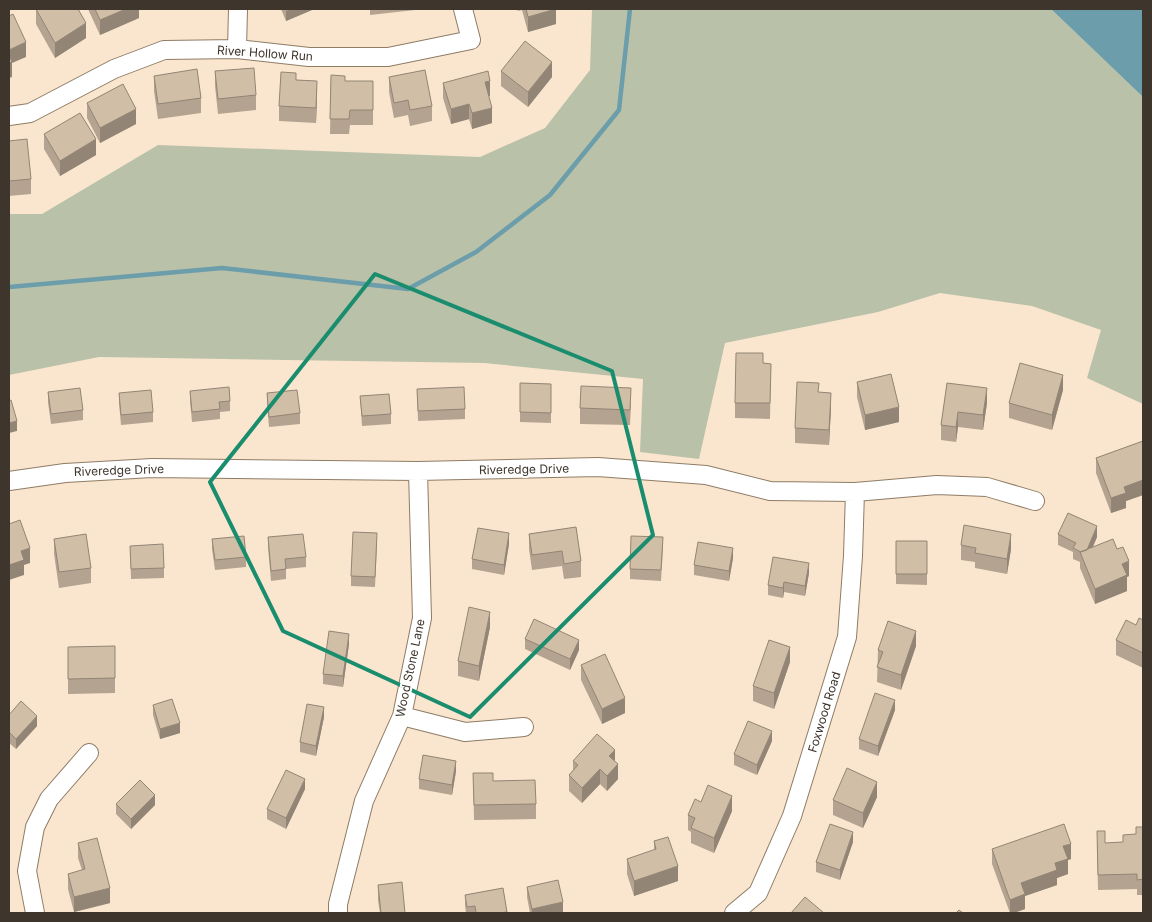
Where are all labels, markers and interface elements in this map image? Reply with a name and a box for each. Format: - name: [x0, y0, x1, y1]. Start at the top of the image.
- street label: River Hollow Run: [217, 42, 313, 64]
- street label: Riveredge Drive: [74, 461, 164, 479]
- street label: Riveredge Drive: [479, 461, 569, 477]
- street label: Wood Stone Lane: [392, 617, 428, 719]
- street label: Foxwood Road: [805, 670, 843, 754]

